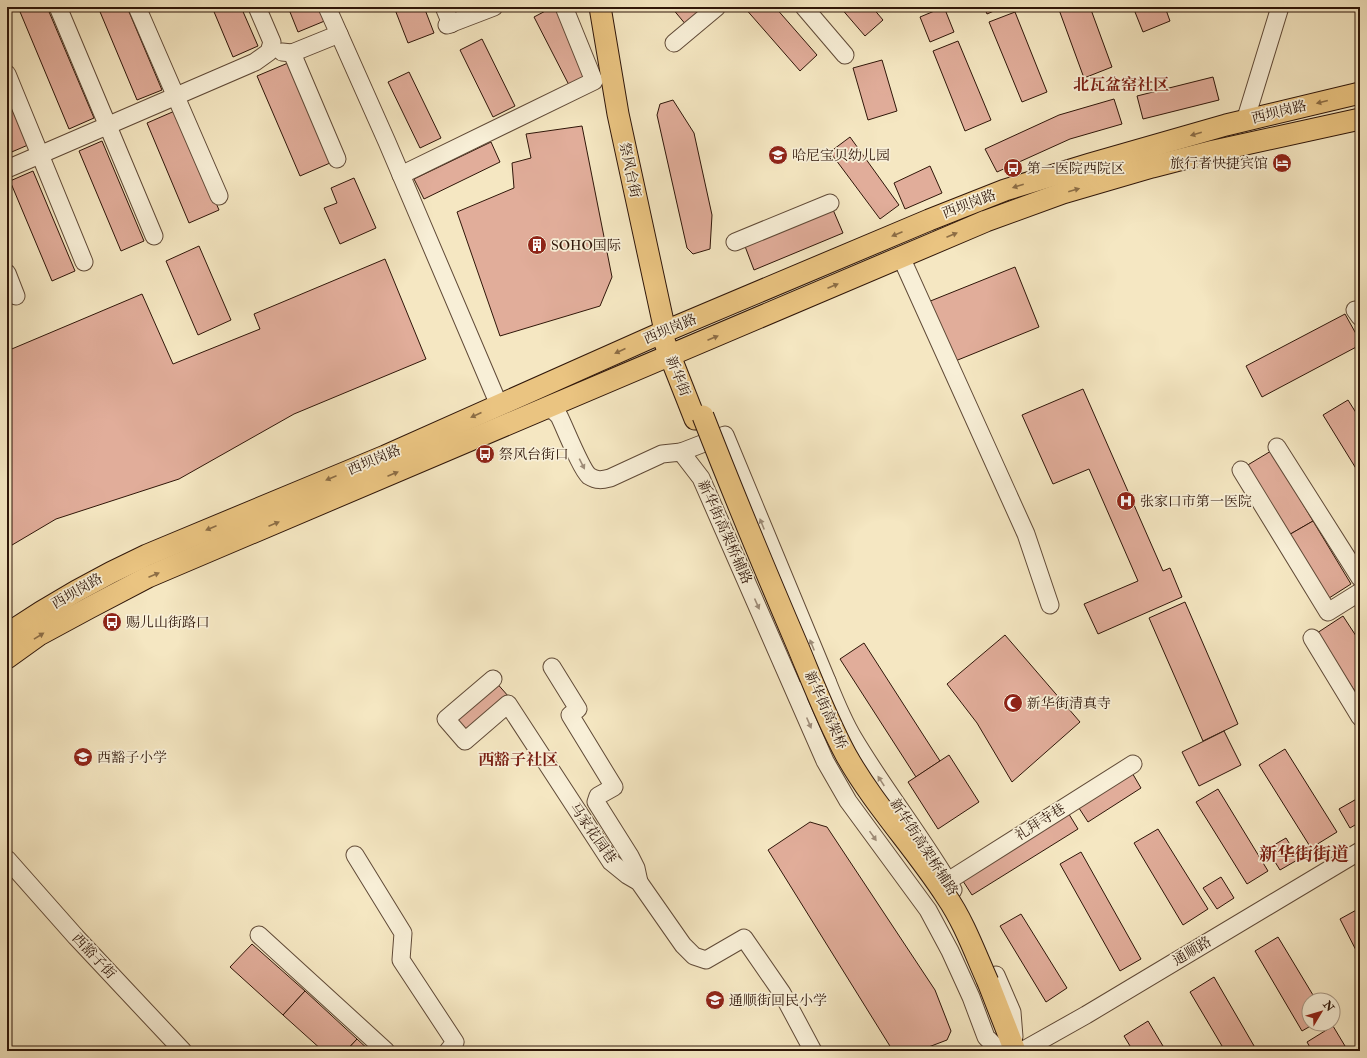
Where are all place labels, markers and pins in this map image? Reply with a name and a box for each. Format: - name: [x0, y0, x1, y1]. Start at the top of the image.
- school or university icon: 哈尼宝贝幼儿园: [767, 144, 789, 166]
- place label: 哈尼宝贝幼儿园: [792, 147, 890, 164]
- hotel icon: 旅行者快捷宾馆: [1271, 152, 1293, 174]
- place label: 旅行者快捷宾馆: [1170, 155, 1268, 172]
- bus stop icon: 第一医院西院区: [1002, 157, 1024, 179]
- place label: 第一医院西院区: [1027, 160, 1125, 177]
- building icon: SOHO国际: [526, 234, 548, 256]
- place label: SOHO国际: [551, 237, 621, 254]
- bus stop icon: 祭风台街口: [474, 443, 496, 465]
- place label: 祭风台街口: [499, 446, 569, 463]
- hospital icon: 张家口市第一医院: [1115, 490, 1137, 512]
- place label: 张家口市第一医院: [1140, 493, 1252, 510]
- bus stop icon: 赐儿山街路口: [101, 611, 123, 633]
- place label: 赐儿山街路口: [126, 614, 210, 631]
- mosque icon: 新华街清真寺: [1002, 692, 1024, 714]
- place label: 新华街清真寺: [1027, 695, 1111, 712]
- school or university icon: 西豁子小学: [72, 746, 94, 768]
- place label: 西豁子小学: [97, 749, 167, 766]
- school or university icon: 通顺街回民小学: [704, 989, 726, 1011]
- place label: 通顺街回民小学: [729, 992, 827, 1009]

